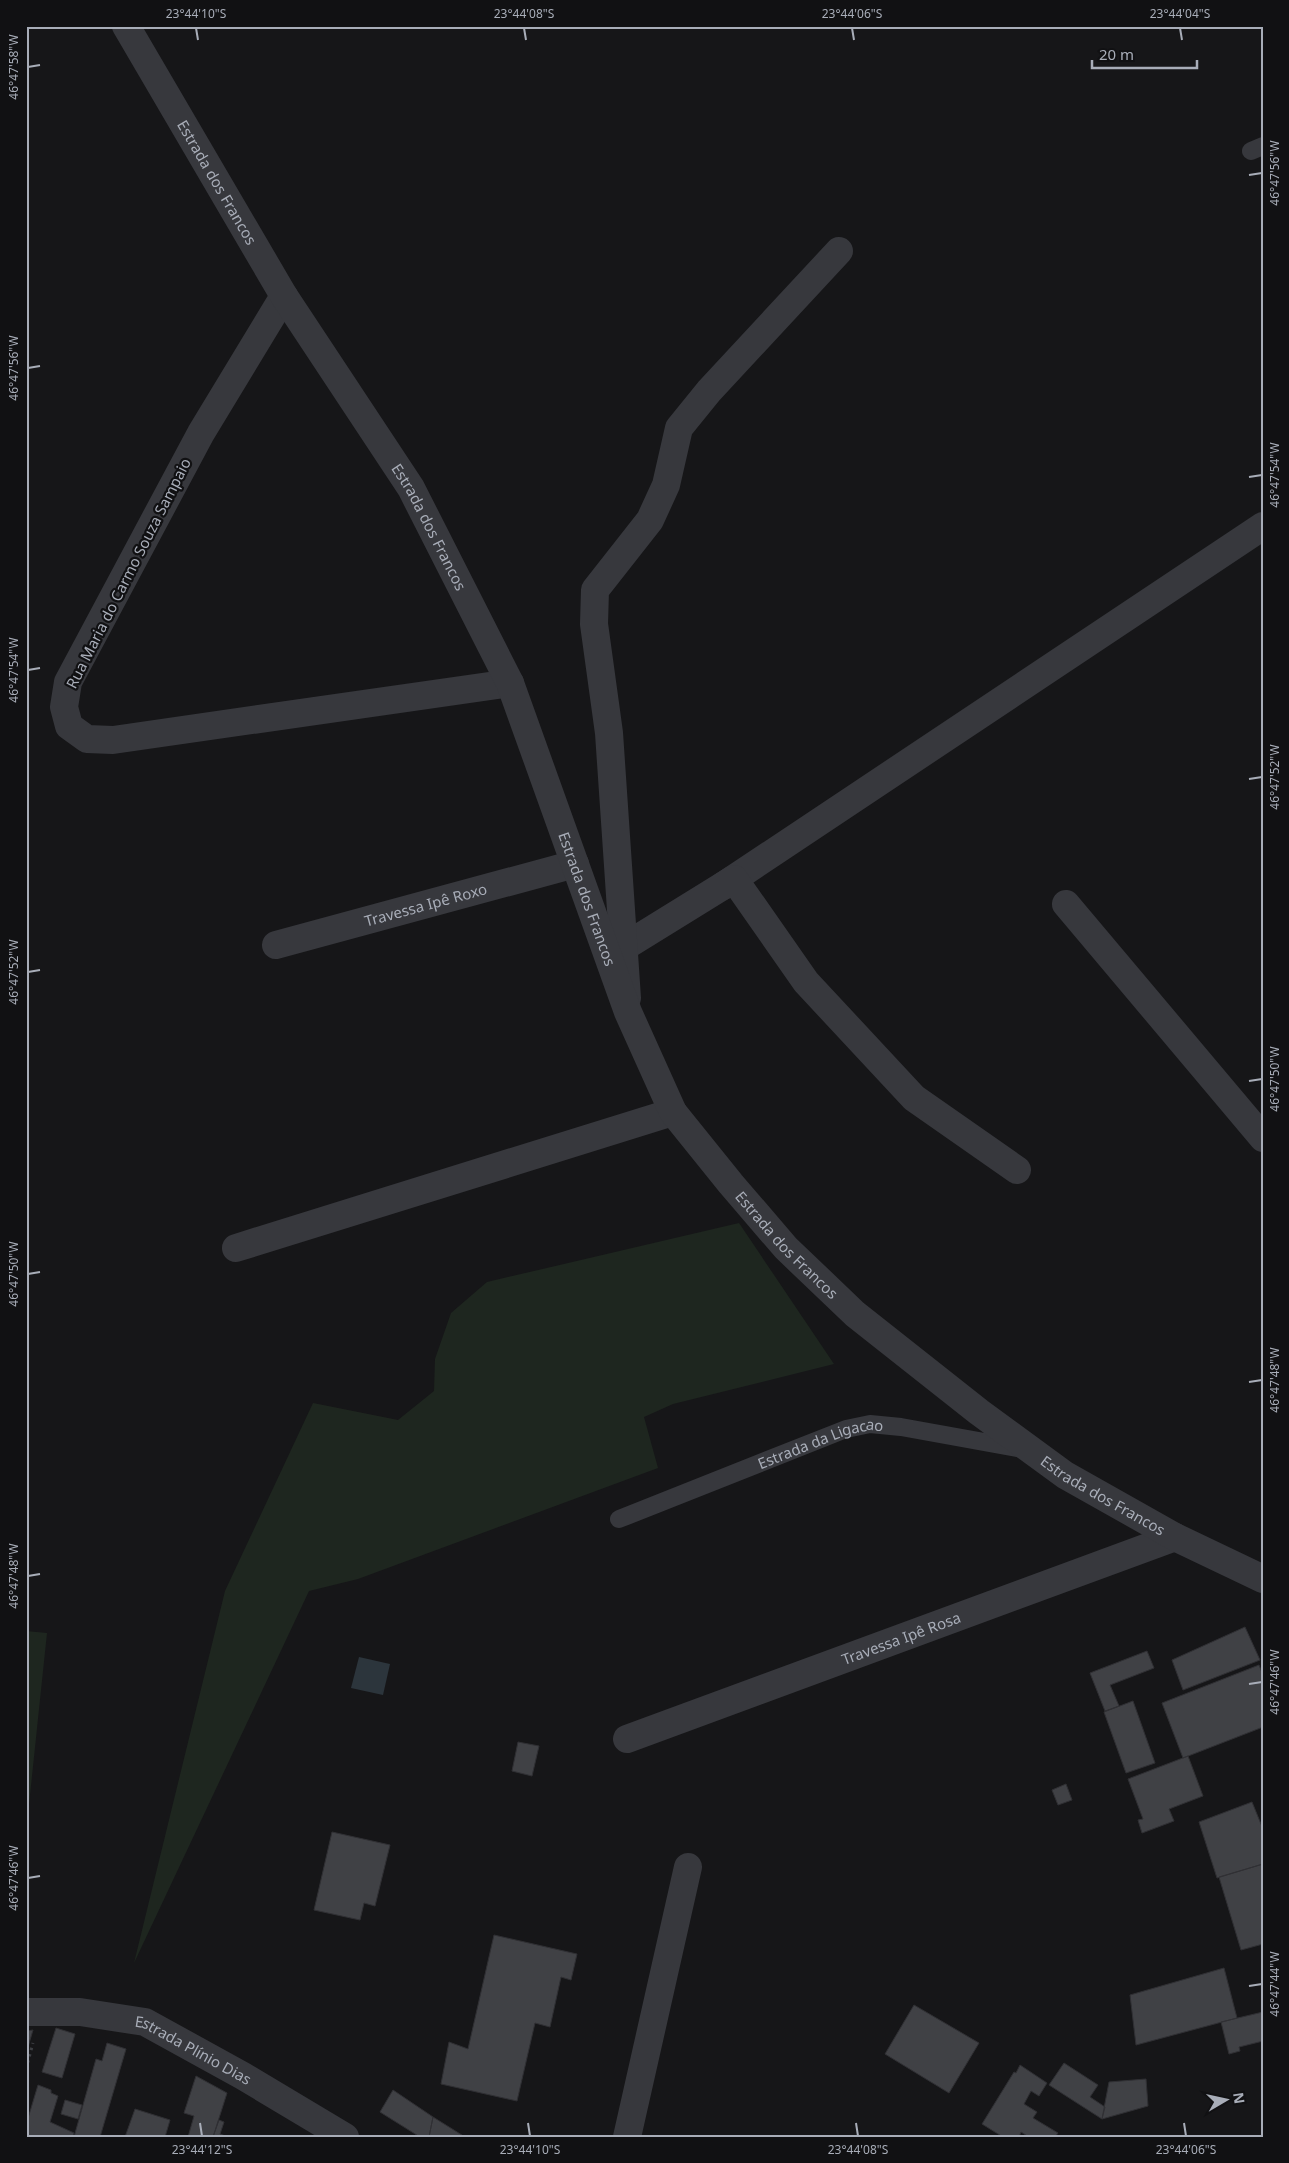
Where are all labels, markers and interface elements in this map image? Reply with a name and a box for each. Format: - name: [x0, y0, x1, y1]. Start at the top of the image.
- text: 23°44'10"S: [166, 5, 227, 22]
- text: 23°44'08"S: [494, 5, 555, 22]
- text: 23°44'06"S: [822, 5, 883, 22]
- text: 23°44'04"S: [1150, 5, 1211, 22]
- text: 46°47'58"W: [5, 34, 22, 100]
- scale bar: [1092, 38, 1196, 70]
- text: 20 m: [1099, 44, 1134, 64]
- street label: Estrada dos Francos: [173, 116, 262, 248]
- text: 46°47'56"W: [1266, 140, 1283, 206]
- text: 46°47'56"W: [5, 335, 22, 401]
- text: 46°47'54"W: [1266, 442, 1283, 508]
- street label: Rua Maria do Carmo Souza Sampaio: [61, 454, 195, 692]
- street label: Estrada dos Francos: [387, 459, 471, 594]
- text: 46°47'54"W: [5, 637, 22, 703]
- text: 46°47'52"W: [1266, 744, 1283, 810]
- street label: Estrada dos Francos: [554, 829, 621, 969]
- street label: Travessa Ipê Roxo: [362, 878, 489, 931]
- text: 46°47'52"W: [5, 939, 22, 1005]
- text: 46°47'50"W: [1266, 1046, 1283, 1112]
- street label: Estrada dos Francos: [731, 1187, 843, 1303]
- text: 46°47'50"W: [5, 1241, 22, 1307]
- text: 46°47'48"W: [1266, 1347, 1283, 1413]
- street label: Estrada da Ligacao: [755, 1414, 884, 1473]
- street label: Estrada dos Francos: [1037, 1451, 1169, 1540]
- text: 46°47'48"W: [5, 1543, 22, 1609]
- street label: Travessa Ipê Rosa: [839, 1607, 963, 1669]
- text: 46°47'46"W: [1266, 1649, 1283, 1715]
- text: 46°47'46"W: [5, 1845, 22, 1911]
- text: 46°47'44"W: [1266, 1951, 1283, 2017]
- street label: Estrada Plínio Dias: [134, 2011, 255, 2089]
- north arrow: [1202, 2076, 1252, 2126]
- text: N: [1229, 2091, 1250, 2105]
- text: 23°44'12"S: [172, 2141, 233, 2158]
- text: 23°44'10"S: [500, 2141, 561, 2158]
- text: 23°44'08"S: [828, 2141, 889, 2158]
- text: 23°44'06"S: [1156, 2141, 1217, 2158]

